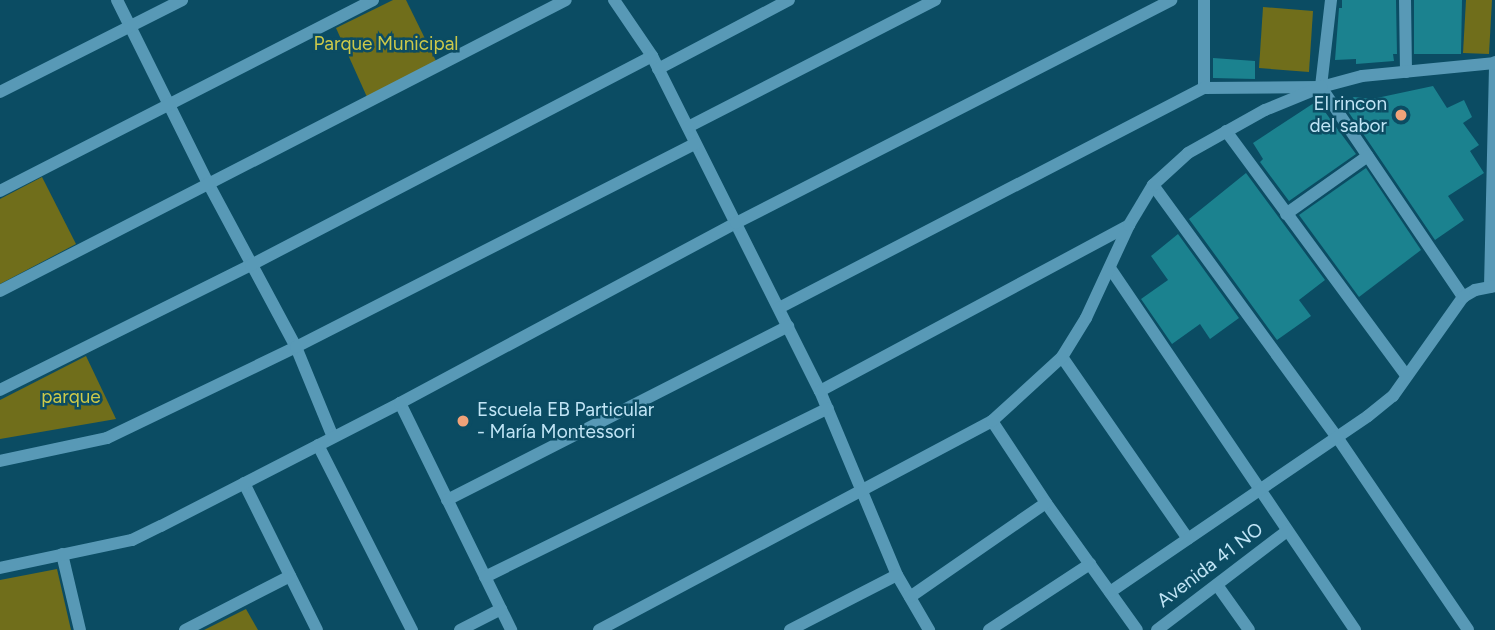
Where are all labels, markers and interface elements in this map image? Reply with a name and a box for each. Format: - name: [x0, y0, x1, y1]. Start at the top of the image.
- park label: Parque Municipal: [313, 33, 459, 55]
- place label: El rincon del sabor: [1309, 93, 1387, 137]
- marker: El rincon del sabor: [1393, 107, 1409, 123]
- park label: parque: [41, 386, 101, 408]
- place label: Escuela EB Particular - María Montessori: [477, 399, 654, 443]
- marker: Escuela EB Particular - María Montessori: [455, 413, 471, 429]
- street label: Avenida 41 NO: [1152, 518, 1268, 612]

